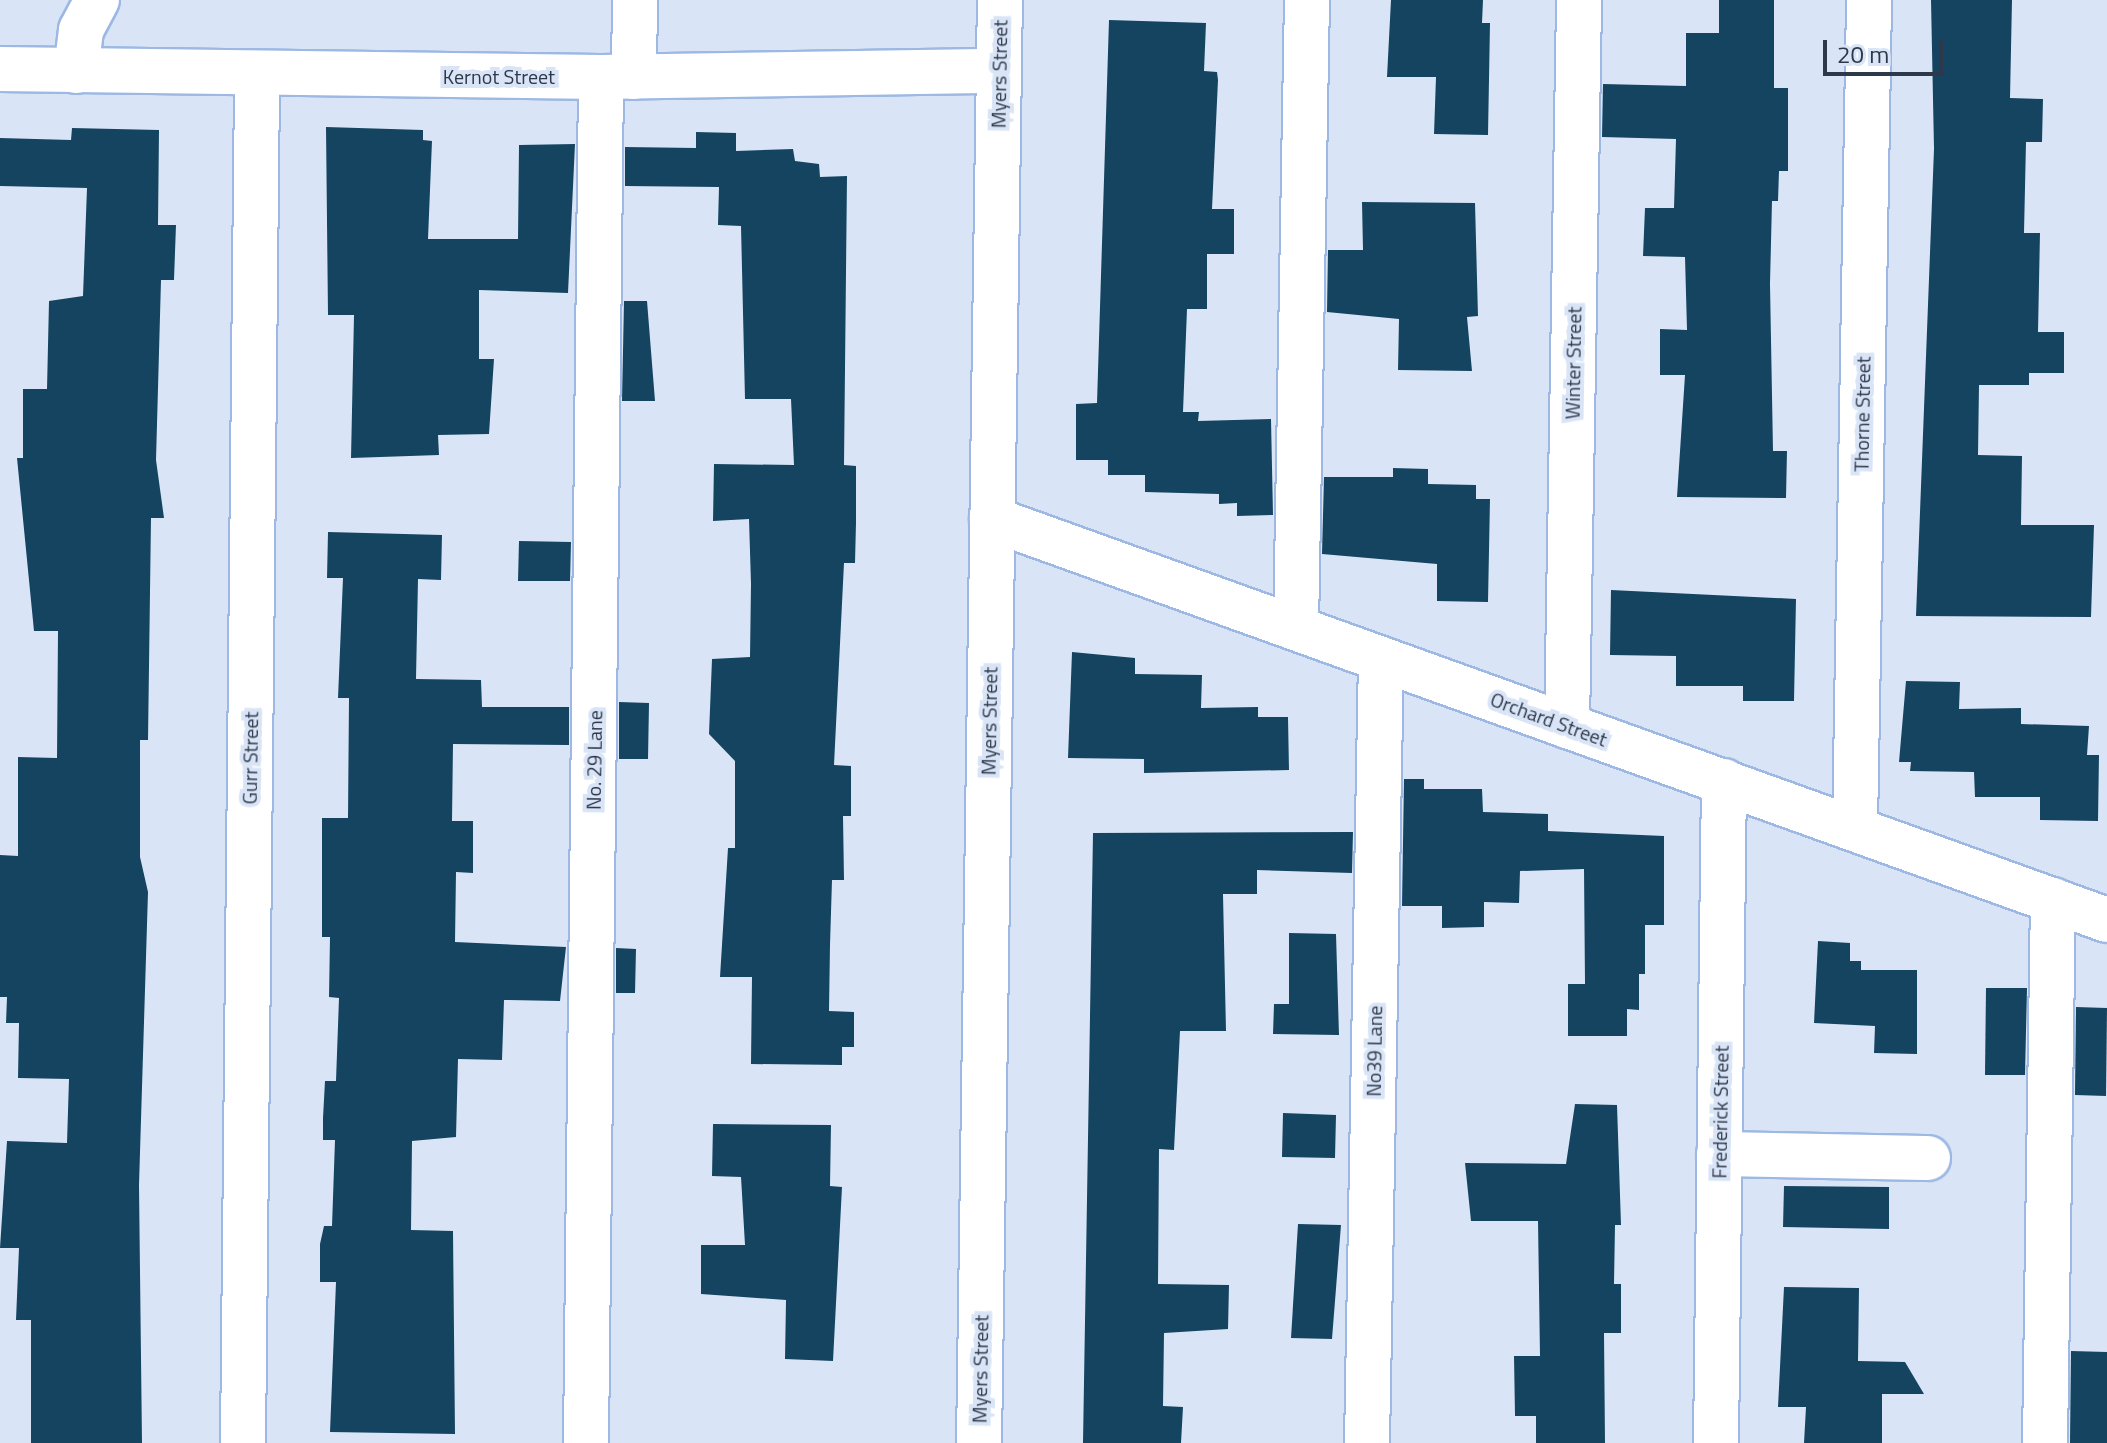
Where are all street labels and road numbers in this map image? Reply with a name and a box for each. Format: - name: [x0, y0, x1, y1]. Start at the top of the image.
- street label: Myers Street: [986, 20, 1012, 128]
- street label: Kernot Street: [443, 64, 555, 88]
- street label: Winter Street: [1560, 306, 1586, 420]
- street label: Thorne Street: [1849, 356, 1875, 472]
- street label: Myers Street: [976, 667, 1002, 775]
- street label: Orchard Street: [1487, 687, 1611, 751]
- street label: No. 29 Lane: [581, 710, 607, 810]
- street label: Gurr Street: [237, 711, 263, 805]
- street label: No39 Lane: [1361, 1005, 1387, 1097]
- street label: Frederick Street: [1707, 1045, 1733, 1179]
- street label: Myers Street: [967, 1315, 993, 1423]

